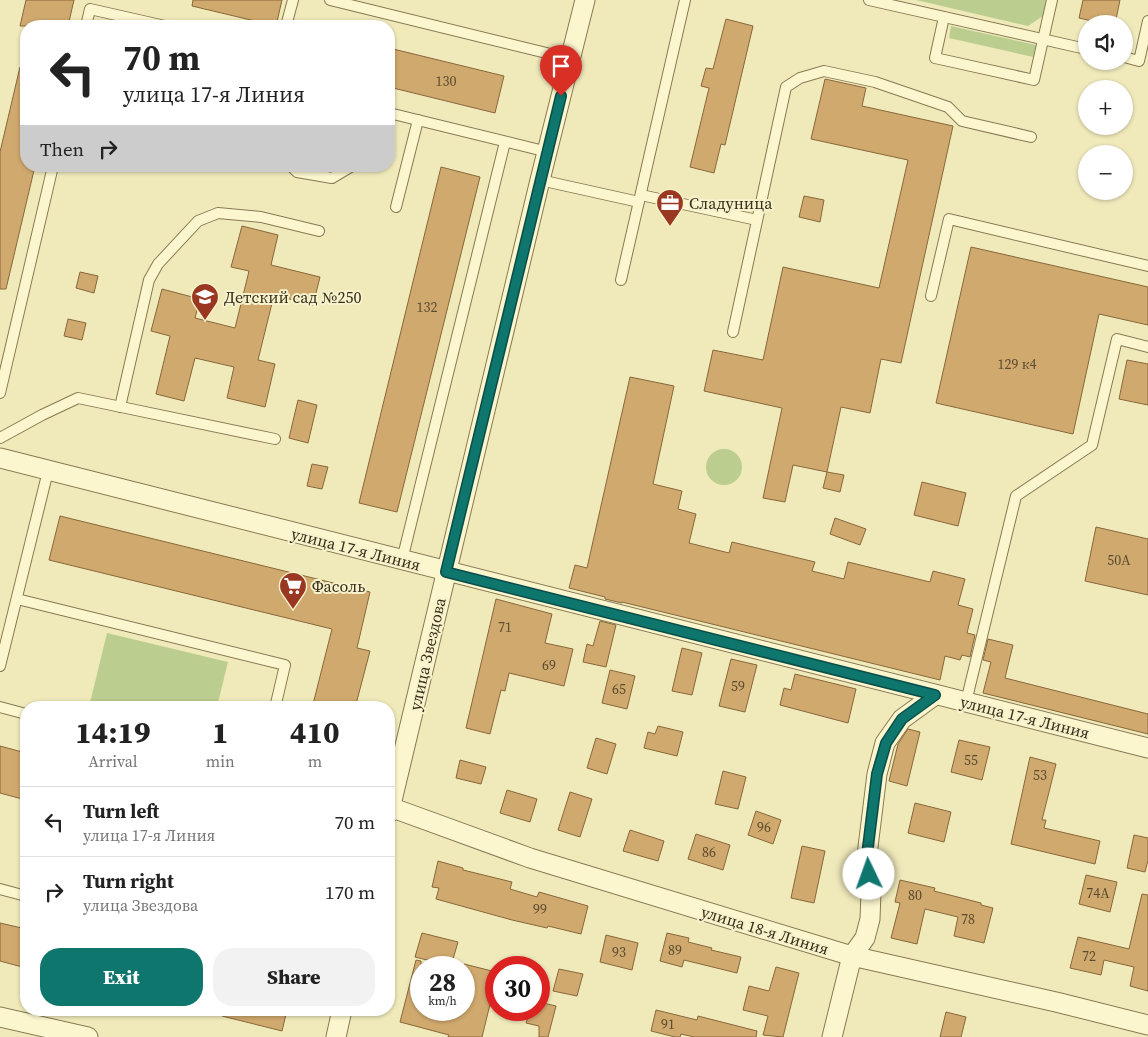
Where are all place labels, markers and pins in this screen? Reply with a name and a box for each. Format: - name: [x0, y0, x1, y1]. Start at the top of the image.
- pin: [540, 45, 582, 96]
- office icon: Сладуница: [655, 188, 685, 227]
- place label: Сладуница: [689, 192, 773, 214]
- school or university icon: Детский сад №250: [190, 282, 220, 321]
- place label: Детский сад №250: [224, 286, 361, 308]
- supermarket icon: Фасоль: [278, 571, 308, 610]
- place label: Фасоль: [312, 575, 365, 597]

